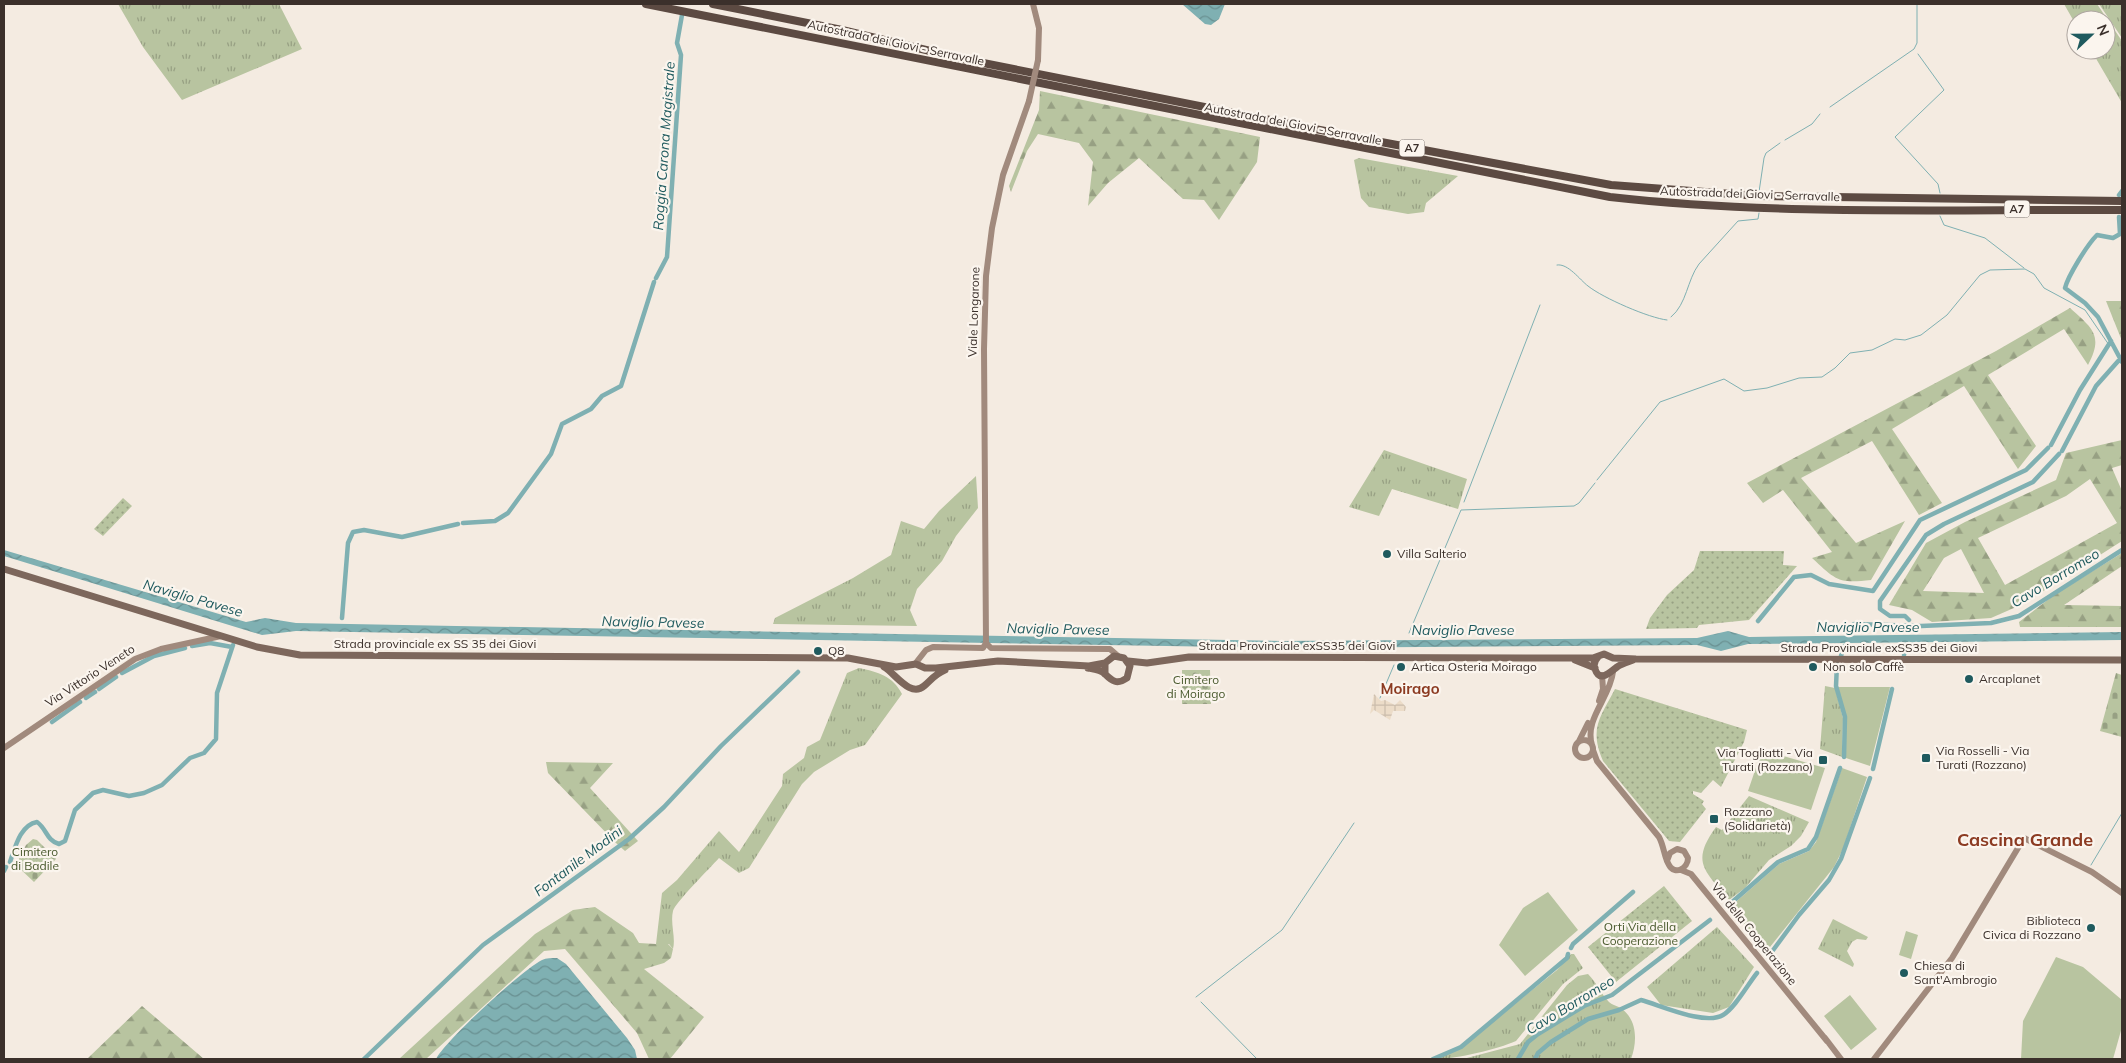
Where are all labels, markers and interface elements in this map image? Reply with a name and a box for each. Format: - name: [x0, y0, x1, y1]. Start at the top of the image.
- north arrow: [2066, 10, 2116, 60]
- street label: Autostrada dei Giovi - Serravalle: [806, 16, 986, 69]
- text: N: [2093, 22, 2113, 38]
- water label: Roggia Carona Magistrale: [649, 61, 679, 231]
- street label: Autostrada dei Giovi - Serravalle: [1203, 99, 1383, 148]
- road number: A7: [1400, 140, 1424, 156]
- street label: Autostrada dei Giovi - Serravalle: [1660, 183, 1840, 204]
- road number: A7: [2004, 200, 2030, 218]
- street label: Viale Longarone: [964, 267, 983, 357]
- water label: Cavo Borromeo: [2007, 544, 2103, 612]
- place label: Villa Salterio: [1397, 546, 1467, 561]
- marker: Villa Salterio: [1381, 548, 1393, 560]
- water label: Naviglio Pavese: [141, 575, 245, 621]
- water label: Naviglio Pavese: [601, 612, 705, 632]
- water label: Naviglio Pavese: [1817, 618, 1920, 636]
- water label: Naviglio Pavese: [1006, 619, 1110, 639]
- water label: Naviglio Pavese: [1412, 621, 1515, 639]
- street label: Strada provinciale ex SS 35 dei Giovi: [334, 636, 536, 651]
- street label: Strada Provinciale exSS35 dei Giovi: [1199, 638, 1396, 653]
- street label: Strada Provinciale exSS35 dei Giovi: [1781, 640, 1978, 655]
- street label: Via Vittorio Veneto: [42, 641, 137, 710]
- place label: Q8: [828, 643, 844, 658]
- marker: Q8: [812, 645, 824, 657]
- place label: Artica Osteria Moirago: [1411, 659, 1537, 674]
- place label: Non solo Caffè: [1823, 659, 1904, 674]
- marker: Artica Osteria Moirago: [1395, 661, 1407, 673]
- marker: Non solo Caffè: [1807, 661, 1819, 673]
- place label: Arcaplanet: [1979, 671, 2040, 686]
- park label: Cimitero di Moirago: [1167, 672, 1226, 701]
- marker: Arcaplanet: [1963, 673, 1975, 685]
- district label: Moirago: [1380, 679, 1440, 698]
- place label: Via Rosselli - Via Turati (Rozzano): [1936, 743, 2029, 772]
- place label: Via Togliatti - Via Turati (Rozzano): [1717, 745, 1813, 774]
- marker: Via Rosselli - Via Turati (Rozzano): [1920, 752, 1932, 764]
- marker: Via Togliatti - Via Turati (Rozzano): [1817, 754, 1829, 766]
- place label: Rozzano (Solidarietà): [1724, 804, 1791, 833]
- marker: Rozzano (Solidarietà): [1708, 813, 1720, 825]
- water label: Fontanile Modini: [530, 821, 626, 900]
- district label: Cascina Grande: [1957, 828, 2093, 851]
- park label: Cimitero di Badile: [11, 844, 59, 873]
- street label: Via della Cooperazione: [1708, 879, 1800, 988]
- place label: Biblioteca Civica di Rozzano: [1983, 913, 2081, 942]
- park label: Orti Via della Cooperazione: [1602, 919, 1678, 948]
- marker: Biblioteca Civica di Rozzano: [2085, 922, 2097, 934]
- place label: Chiesa di Sant'Ambrogio: [1914, 958, 1997, 987]
- marker: Chiesa di Sant'Ambrogio: [1898, 967, 1910, 979]
- water label: Cavo Borromeo: [1522, 971, 1618, 1039]

